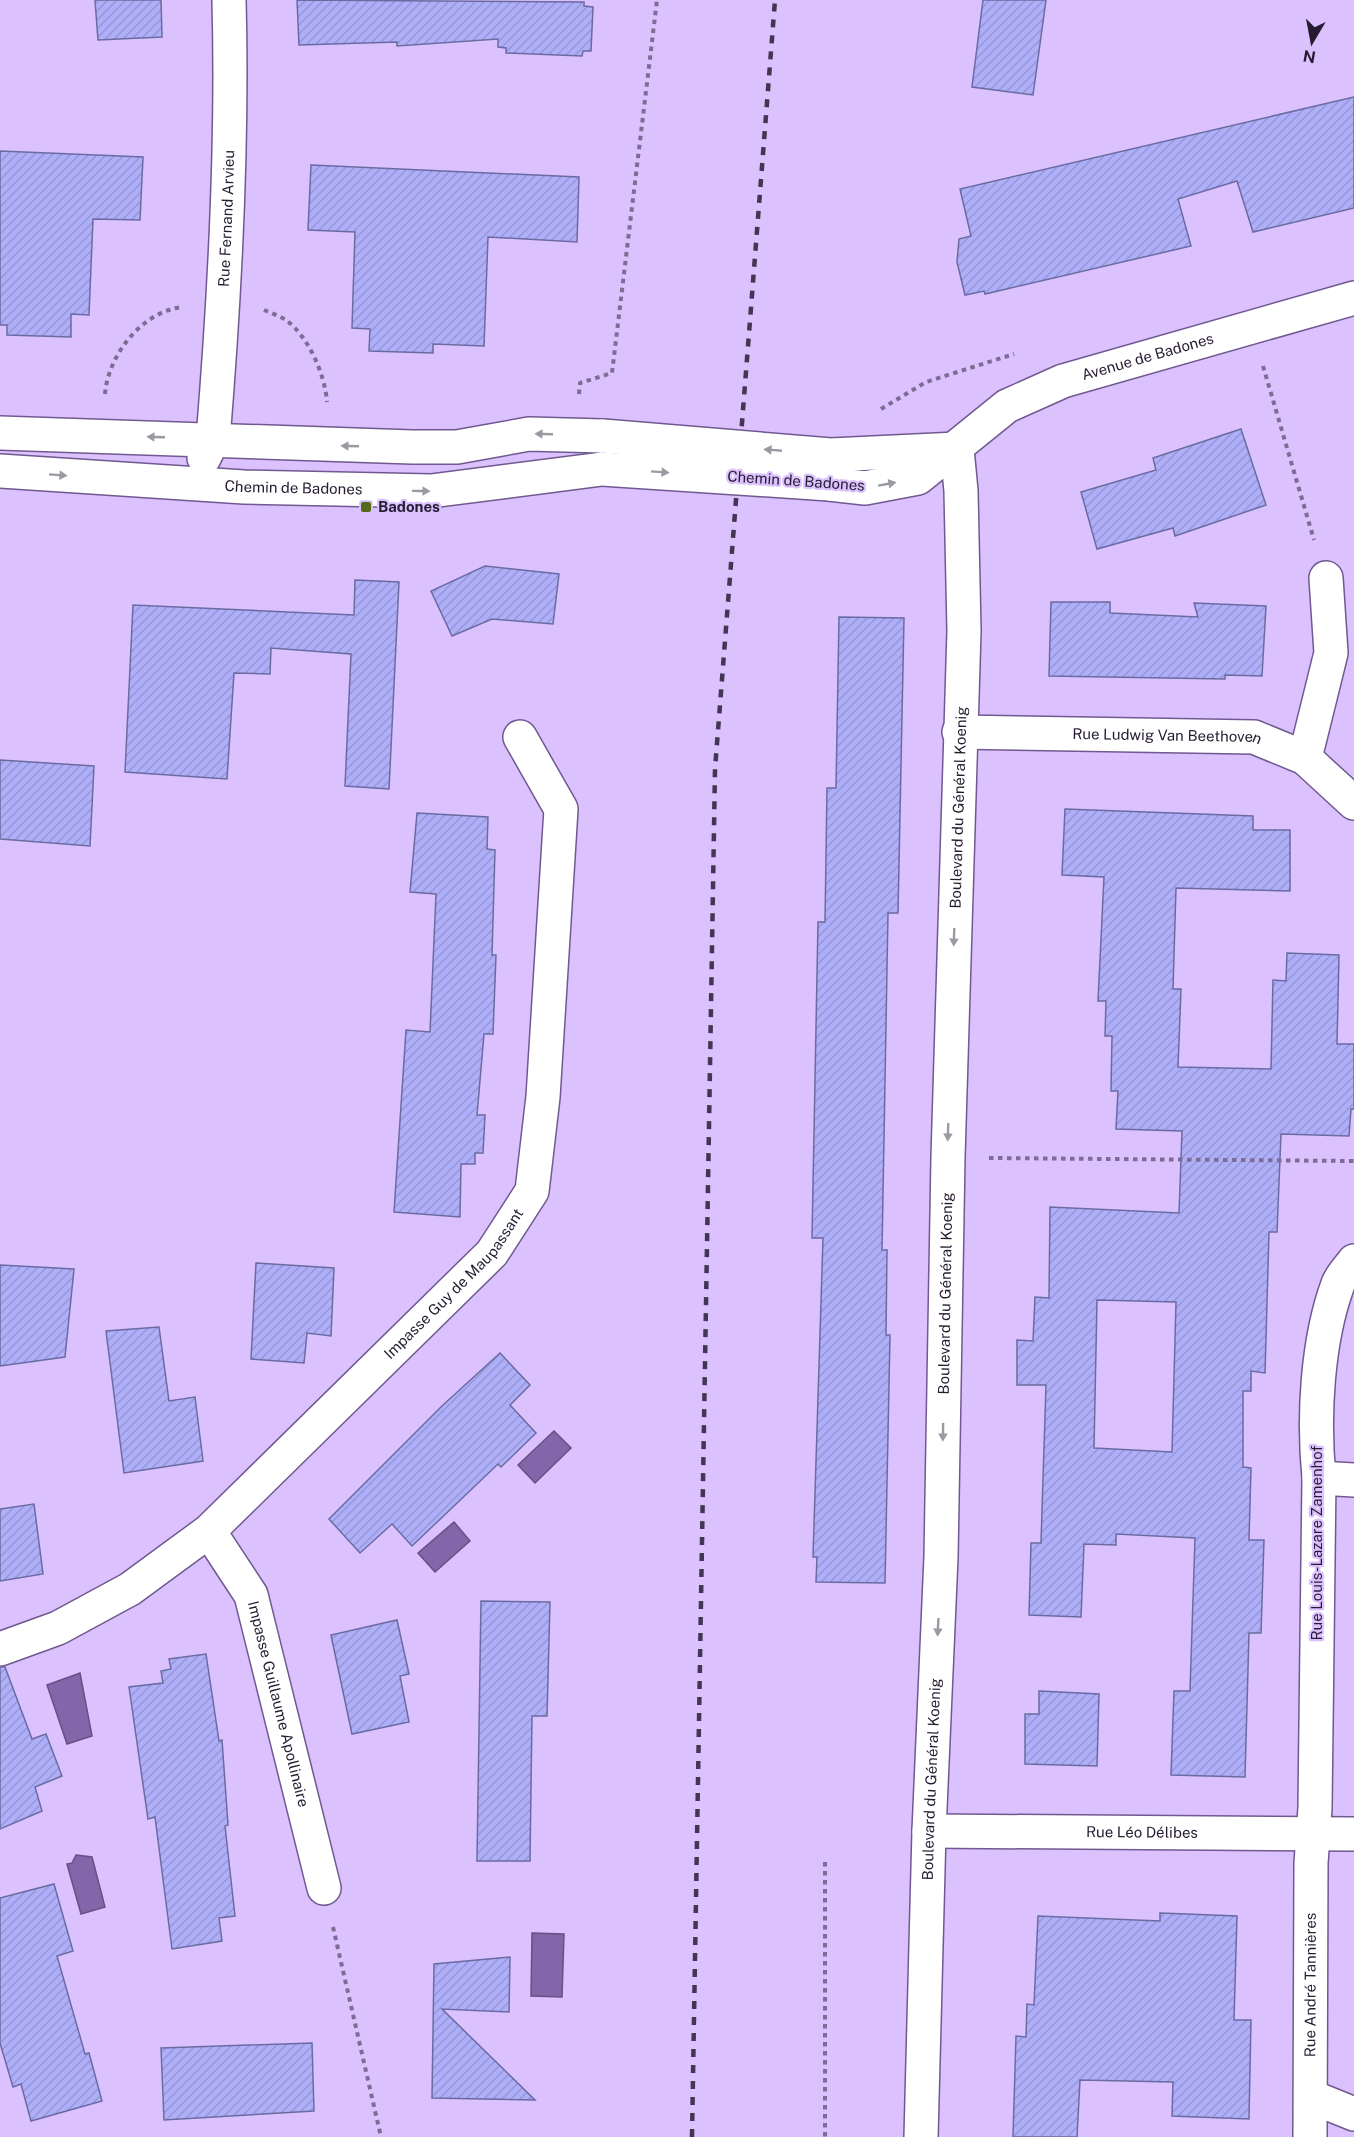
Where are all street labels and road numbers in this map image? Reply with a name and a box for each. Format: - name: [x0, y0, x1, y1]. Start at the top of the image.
- street label: Rue Fernand Arvieu: [215, 150, 237, 287]
- street label: Avenue de Badones: [1080, 329, 1215, 383]
- street label: Chemin de Badones: [727, 467, 865, 494]
- street label: Chemin de Badones: [224, 477, 363, 498]
- street label: Boulevard du Général Koenig: [947, 706, 970, 909]
- street label: Rue Ludwig Van Beethoven: [1072, 725, 1265, 747]
- street label: Boulevard du Général Koenig: [935, 1192, 955, 1395]
- street label: Impasse Guy de Maupassant: [380, 1205, 527, 1362]
- street label: Rue Louis-Lazare Zamenhof: [1308, 1446, 1325, 1640]
- street label: Impasse Guillaume Apollinaire: [245, 1599, 313, 1809]
- street label: Boulevard du Général Koenig: [919, 1678, 944, 1880]
- street label: Rue Léo Délibes: [1086, 1823, 1198, 1841]
- street label: Rue André Tannières: [1301, 1913, 1319, 2057]

